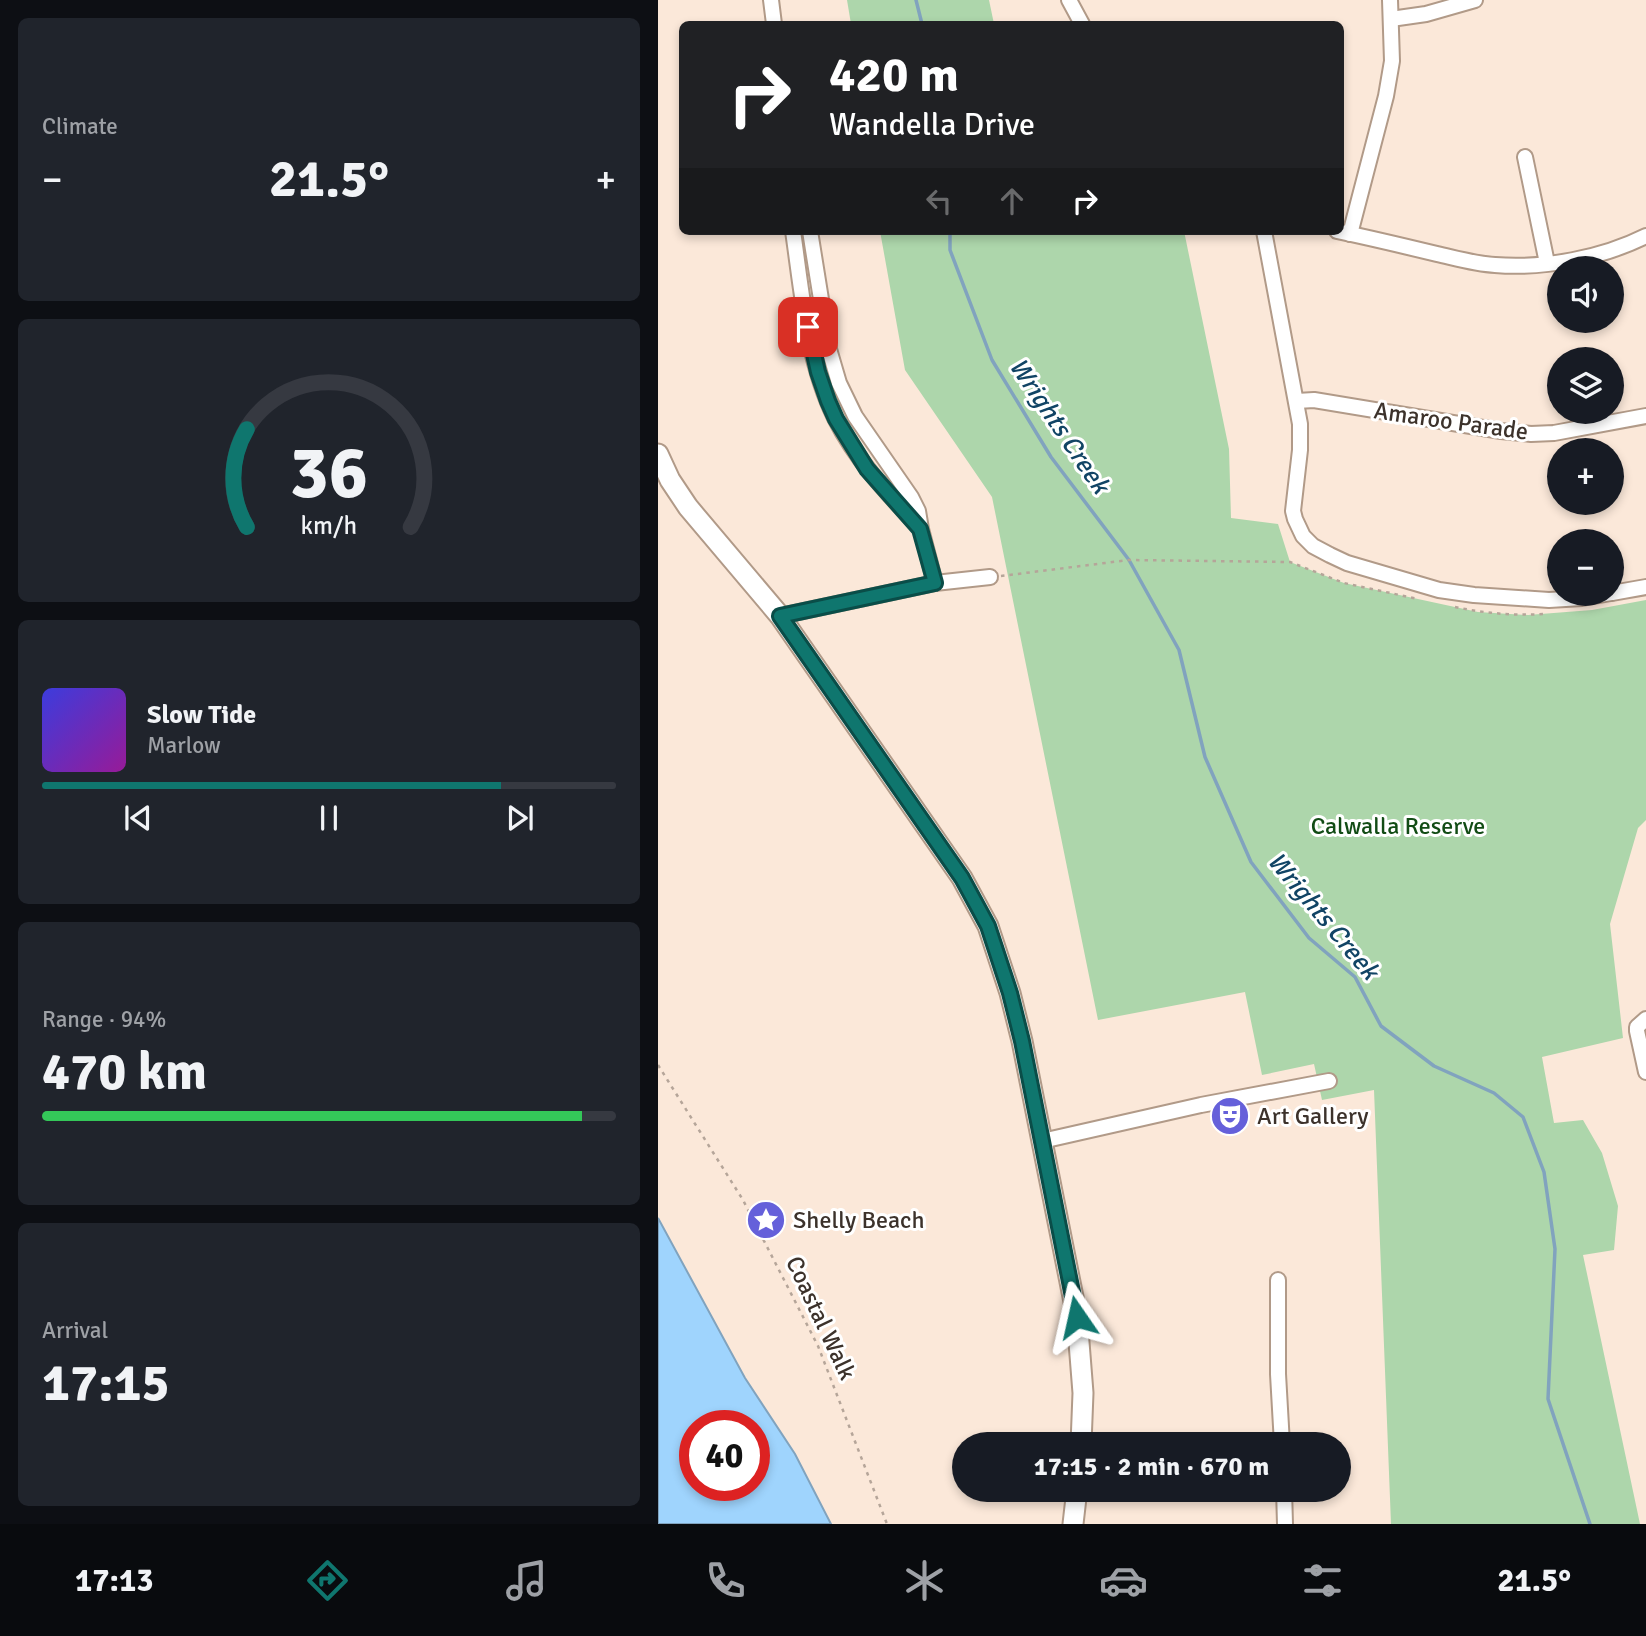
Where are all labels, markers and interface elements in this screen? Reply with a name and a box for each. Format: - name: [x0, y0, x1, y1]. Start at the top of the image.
- text: 420 m: [829, 45, 959, 105]
- icon: right: [714, 49, 805, 140]
- text: Wandella Drive: [829, 105, 1035, 144]
- text: Climate: [42, 112, 118, 141]
- text: 21.5°: [269, 147, 389, 211]
- text: −: [42, 156, 63, 203]
- text: +: [595, 156, 616, 203]
- icon: left: [920, 182, 958, 220]
- icon: ahead: [993, 182, 1031, 220]
- icon: right: [1066, 182, 1104, 220]
- map controls: [1547, 256, 1624, 606]
- button: sound: [1547, 256, 1624, 333]
- pin: [778, 297, 838, 357]
- icon: arrive: [789, 308, 827, 346]
- button: layers: [1547, 347, 1624, 424]
- water label: Wrights Creek: [1002, 352, 1117, 502]
- street label: Amaroo Parade: [1372, 395, 1530, 447]
- text: 36: [290, 429, 368, 518]
- button: +: [1547, 438, 1624, 515]
- text: km/h: [301, 510, 357, 541]
- button: −: [1547, 529, 1624, 606]
- text: Slow Tide: [147, 699, 256, 731]
- text: Marlow: [147, 731, 221, 760]
- icon: previous: [119, 799, 157, 837]
- icon: pause: [310, 799, 348, 837]
- icon: next: [501, 799, 539, 837]
- park label: Calwalla Reserve: [1311, 811, 1485, 841]
- water label: Wrights Creek: [1260, 846, 1387, 988]
- text: Range · 94%: [42, 1005, 166, 1034]
- text: 470 km: [42, 1040, 207, 1104]
- theatre icon: Art Gallery: [1209, 1095, 1251, 1137]
- place label: Art Gallery: [1257, 1101, 1369, 1131]
- place icon: Shelly Beach: [745, 1199, 787, 1241]
- place label: Shelly Beach: [793, 1205, 924, 1235]
- street label: Coastal Walk: [779, 1251, 863, 1385]
- position arrow: [1040, 1280, 1114, 1354]
- text: Arrival: [42, 1316, 108, 1345]
- text: 17:15: [42, 1351, 170, 1415]
- speed limit sign: 40: [679, 1410, 770, 1501]
- text: 17:15 · 2 min · 670 m: [1034, 1451, 1269, 1483]
- icon: directions: [303, 1556, 352, 1605]
- icon: music: [502, 1556, 551, 1605]
- icon: phone: [701, 1556, 750, 1605]
- icon: climate: [900, 1556, 949, 1605]
- icon: car: [1099, 1556, 1148, 1605]
- icon: filters: [1298, 1556, 1347, 1605]
- text: 17:13: [75, 1561, 154, 1600]
- text: 21.5°: [1497, 1561, 1571, 1600]

